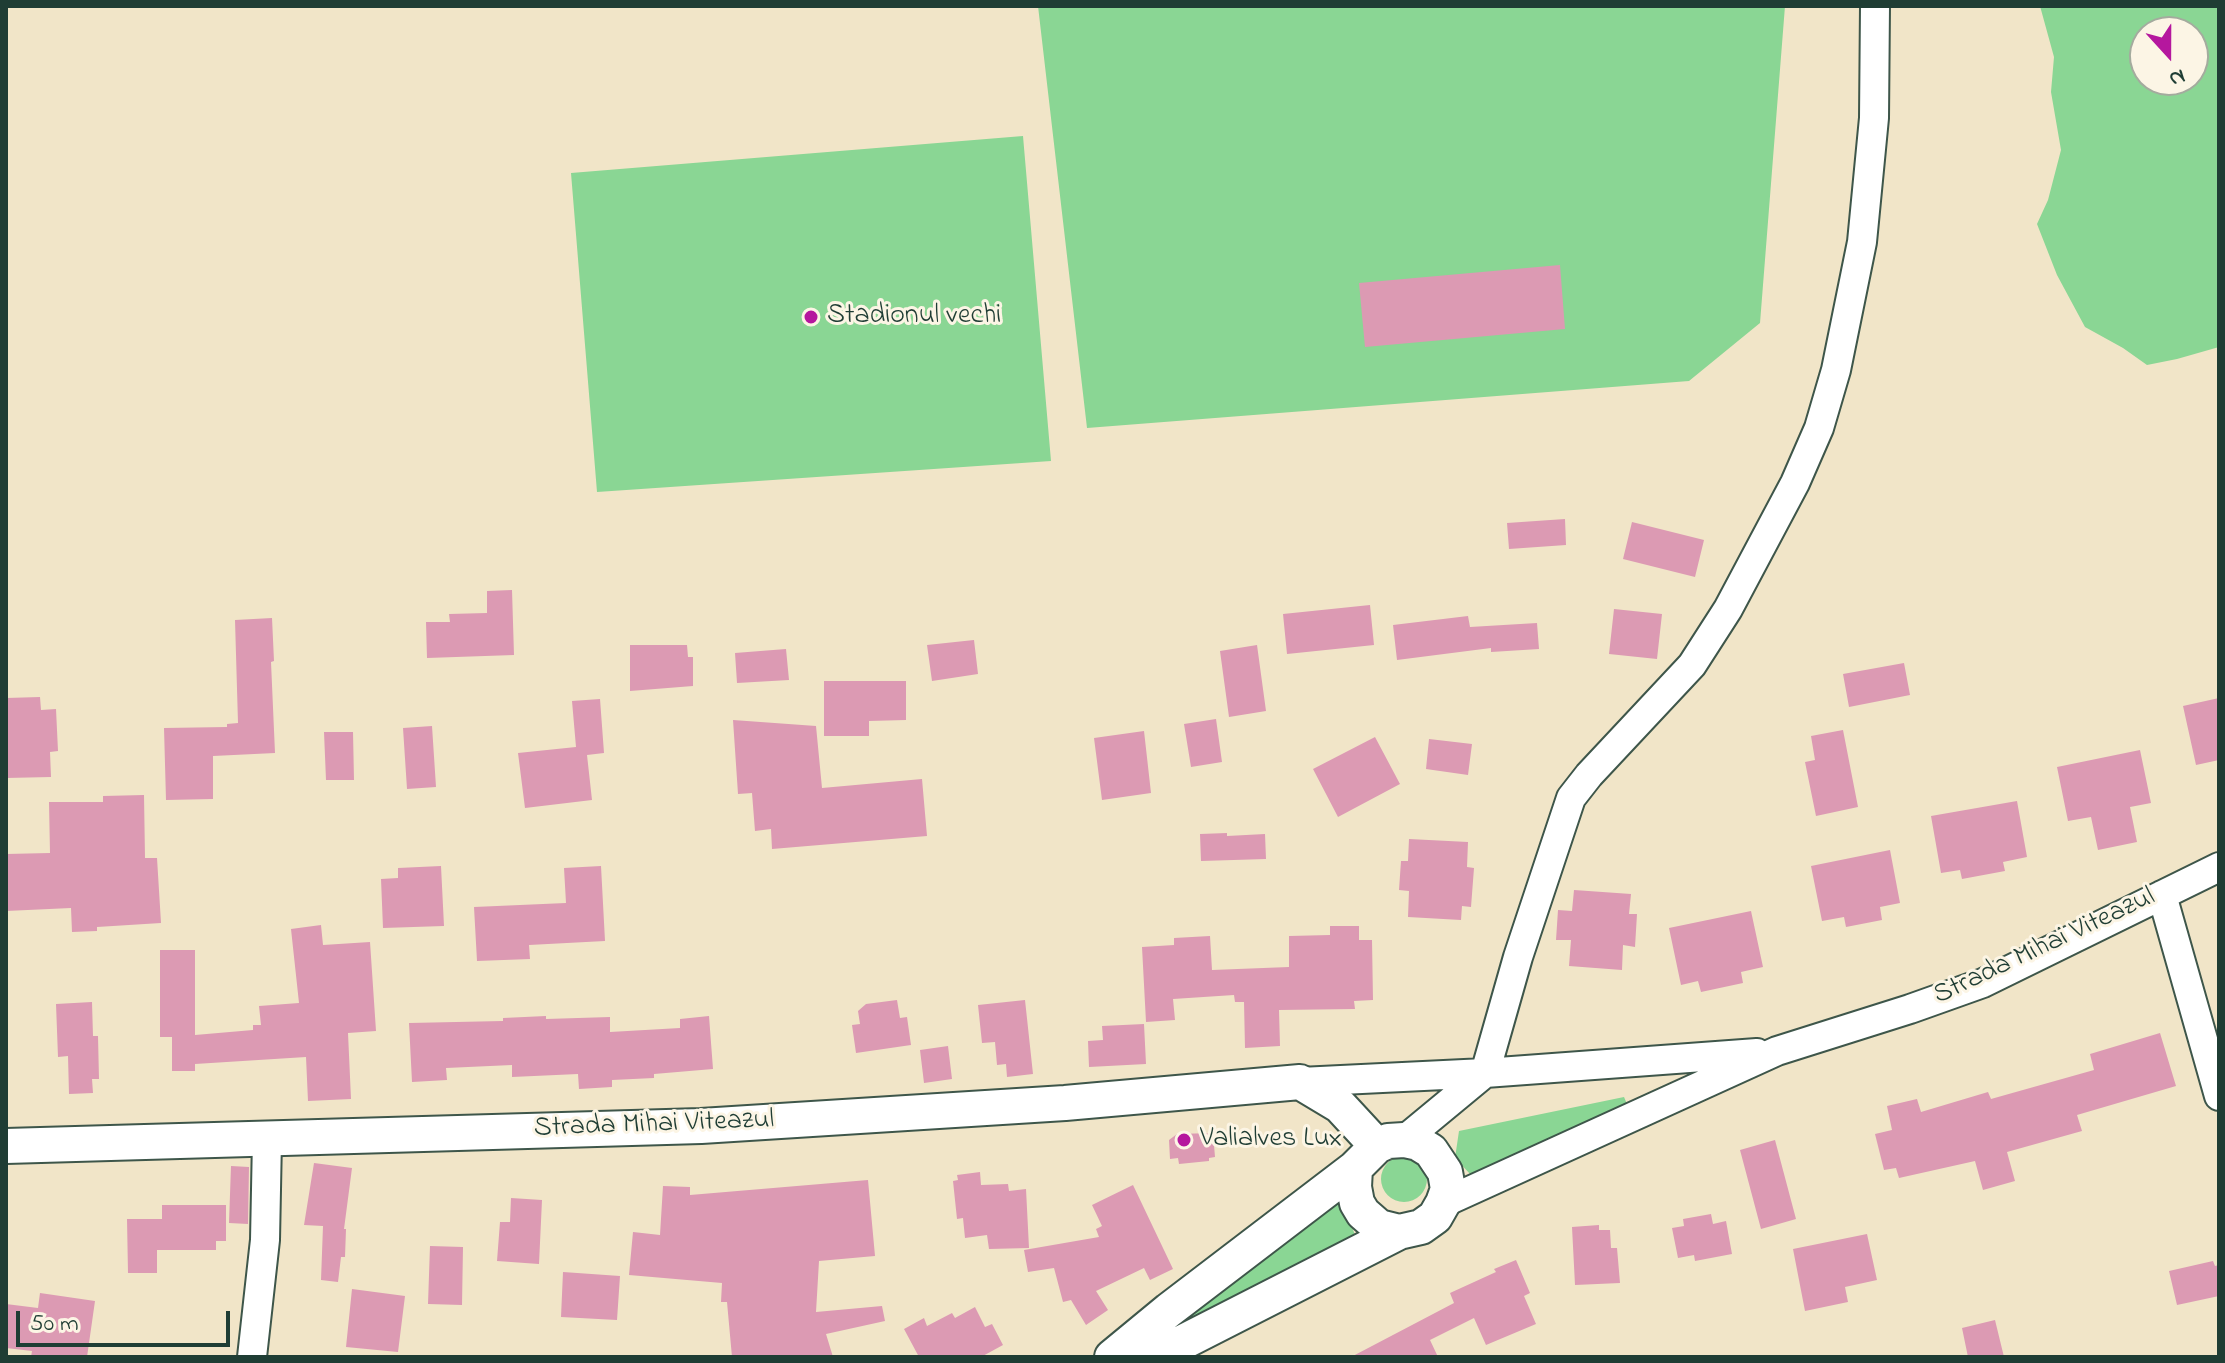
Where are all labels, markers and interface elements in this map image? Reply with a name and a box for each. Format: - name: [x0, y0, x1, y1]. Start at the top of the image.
- north arrow: [2129, 16, 2209, 96]
- text: N: [2164, 59, 2190, 94]
- place label: Stadionul vechi: [827, 300, 1001, 334]
- marker: Stadionul vechi: [802, 308, 820, 326]
- street label: Strada Mihai Viteazul: [1929, 882, 2161, 1014]
- street label: Strada Mihai Viteazul: [533, 1105, 775, 1147]
- place label: Valialves Lux: [1200, 1123, 1342, 1157]
- marker: Valialves Lux: [1175, 1131, 1193, 1149]
- scale bar: [20, 1295, 234, 1345]
- text: 50 m: [30, 1307, 79, 1342]

